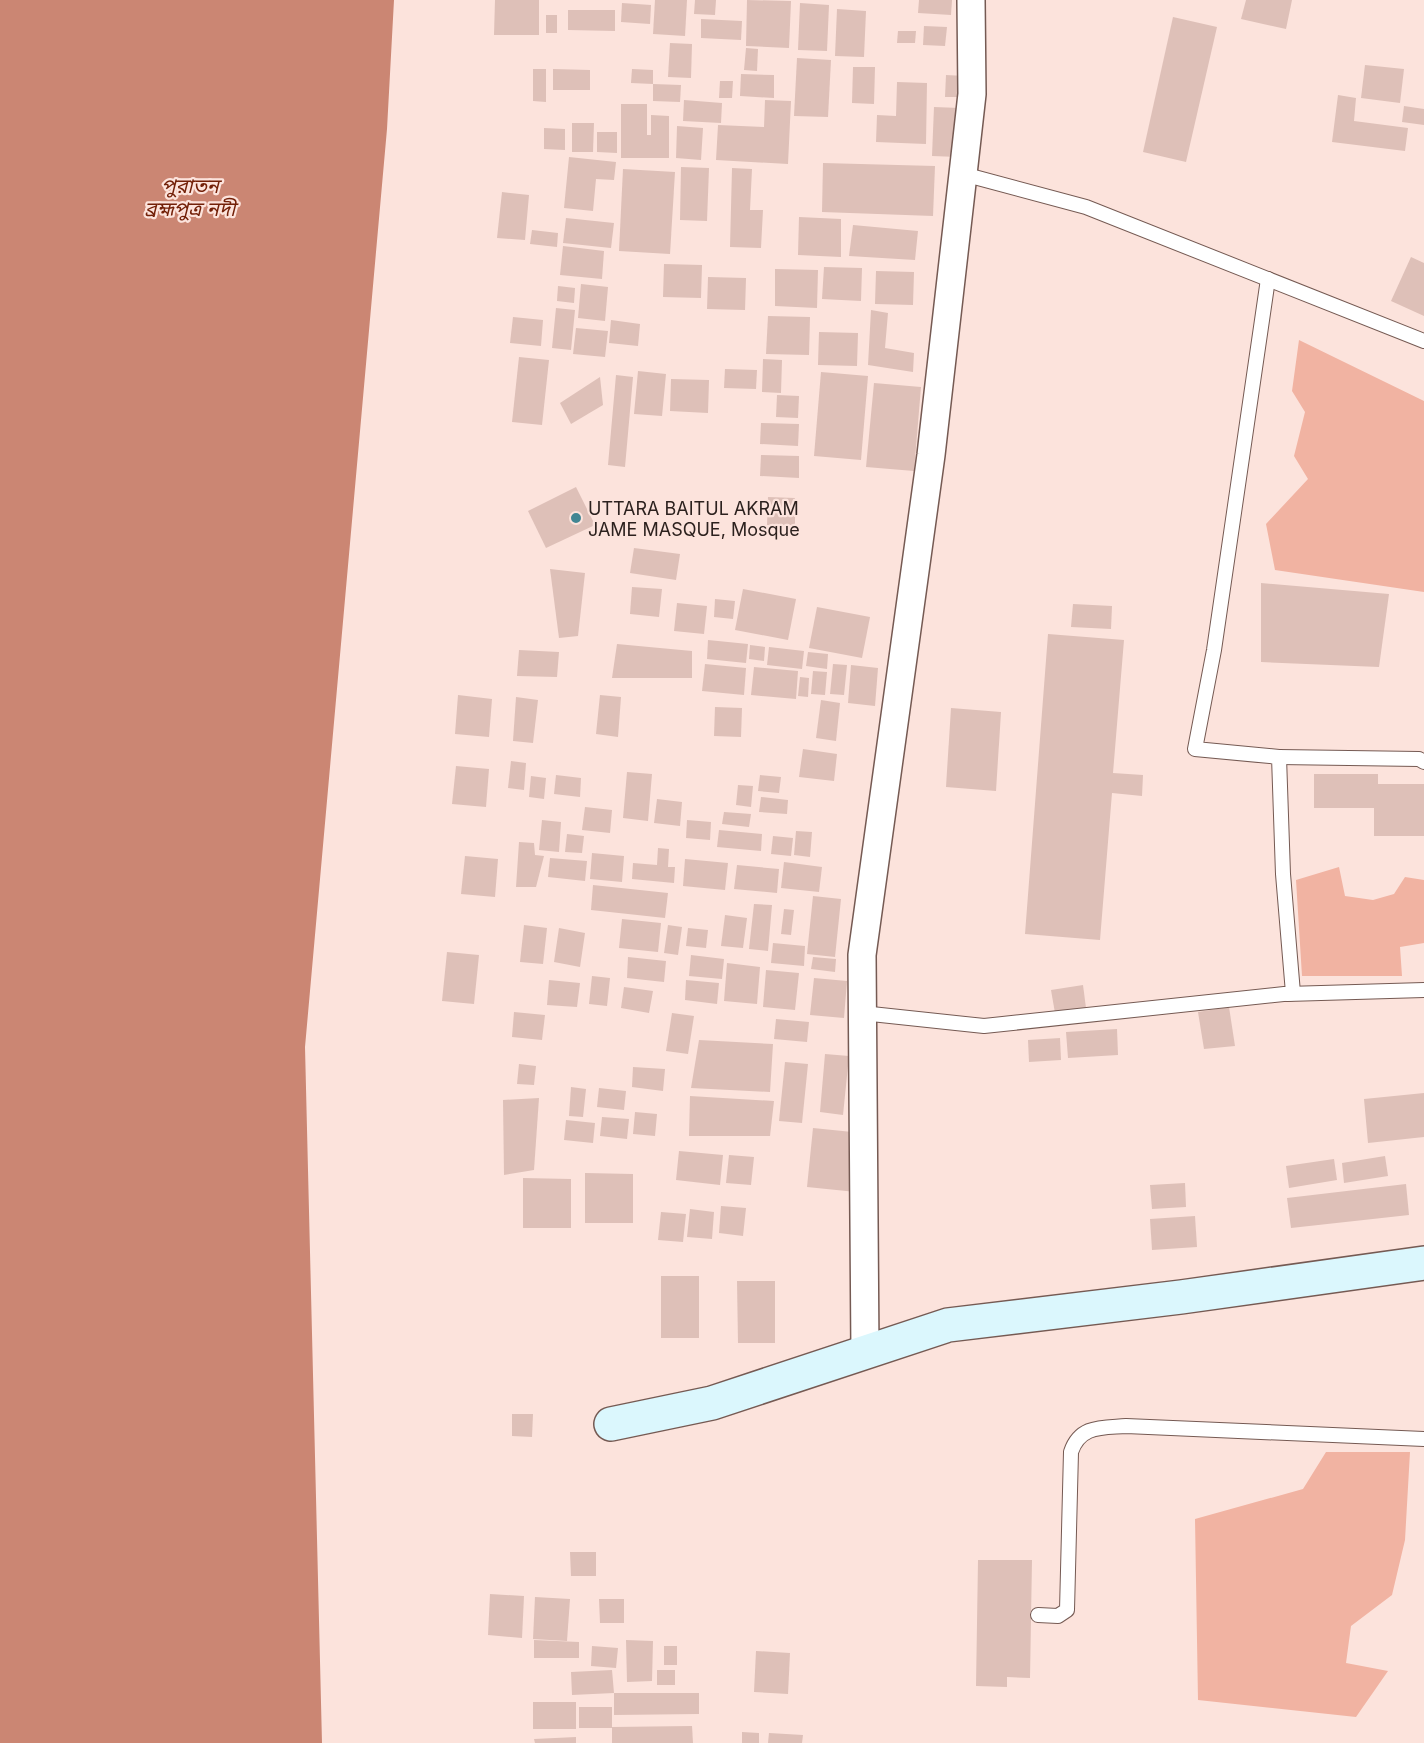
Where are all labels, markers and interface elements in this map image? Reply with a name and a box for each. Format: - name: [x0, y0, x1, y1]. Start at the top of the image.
- water label: পুরাতন ব্রহ্মপুত্র নদী: [145, 174, 239, 221]
- place label: UTTARA BAITUL AKRAM JAME MASQUE, Mosque: [588, 498, 800, 540]
- marker: UTTARA BAITUL AKRAM JAME MASQUE, Mosque: [569, 511, 583, 525]

